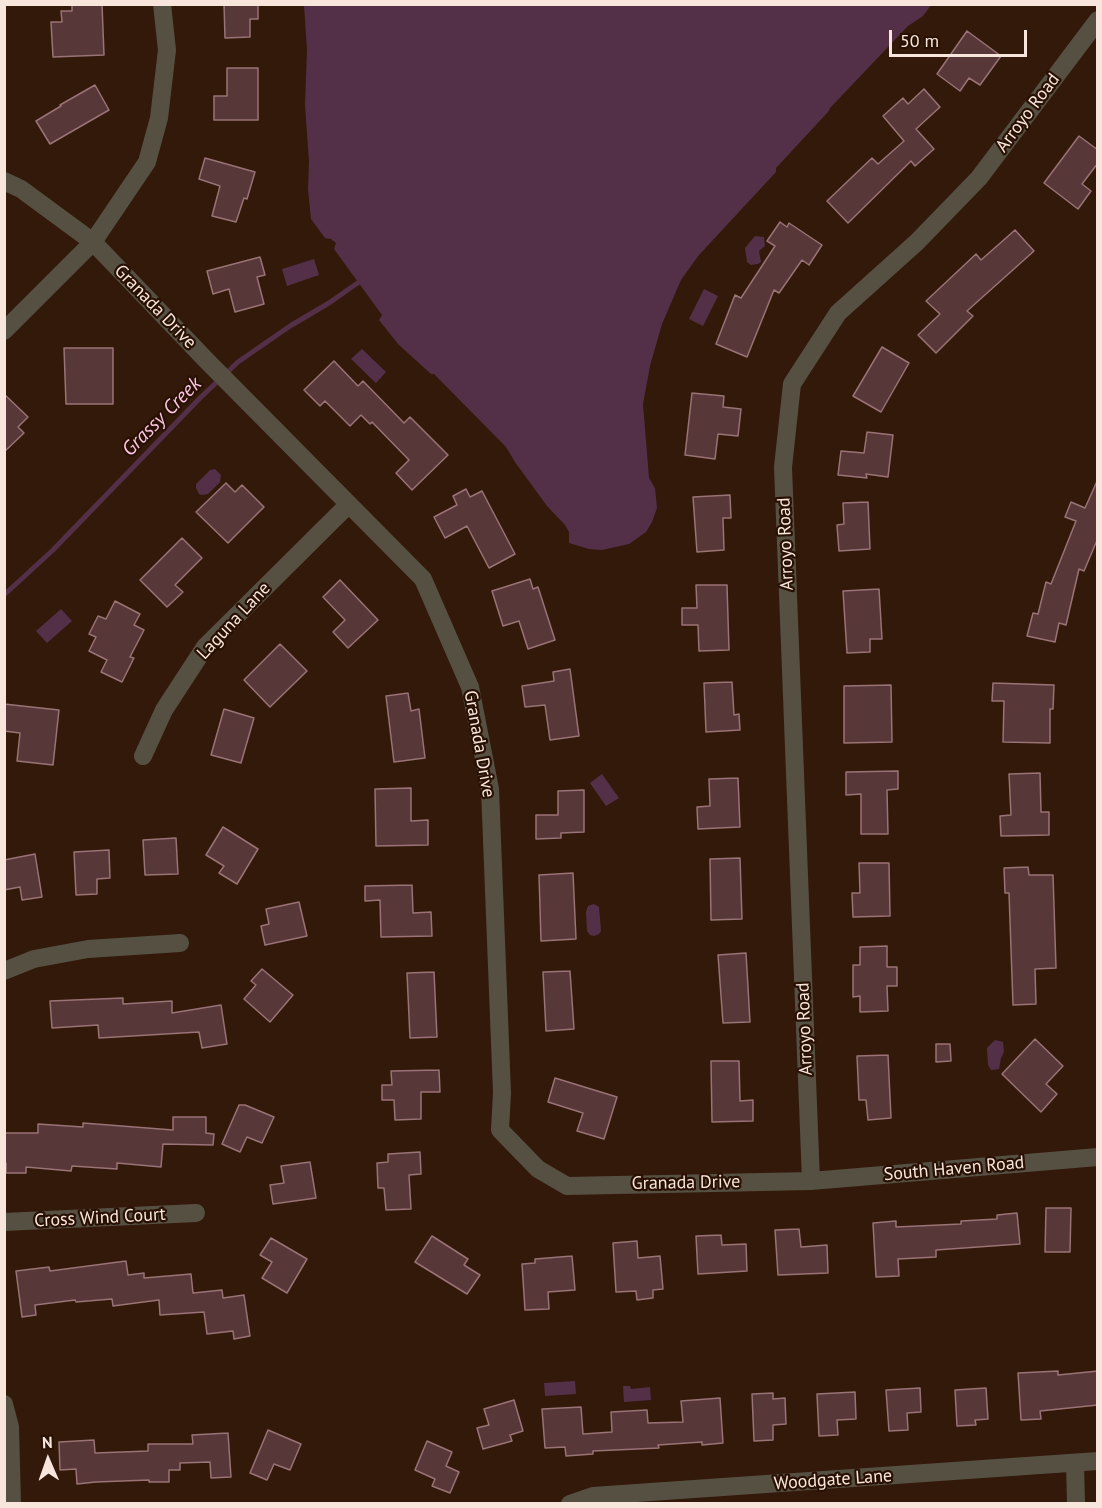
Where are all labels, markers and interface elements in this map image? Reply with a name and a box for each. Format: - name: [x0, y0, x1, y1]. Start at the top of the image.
- scale bar: [892, 18, 1030, 56]
- text: 50 m: [900, 29, 939, 52]
- street label: Arroyo Road: [991, 69, 1065, 157]
- street label: Granada Drive: [110, 260, 200, 354]
- water label: Grassy Creek: [117, 372, 207, 462]
- street label: Arroyo Road: [774, 497, 798, 591]
- street label: Laguna Lane: [193, 578, 275, 664]
- street label: Granada Drive: [459, 689, 499, 799]
- street label: Arroyo Road: [793, 982, 817, 1076]
- street label: South Haven Road: [883, 1152, 1025, 1186]
- street label: Granada Drive: [632, 1171, 740, 1195]
- street label: Cross Wind Court: [34, 1204, 166, 1232]
- north arrow: [18, 1430, 78, 1490]
- text: N: [42, 1432, 53, 1452]
- street label: Woodgate Lane: [773, 1465, 893, 1495]

